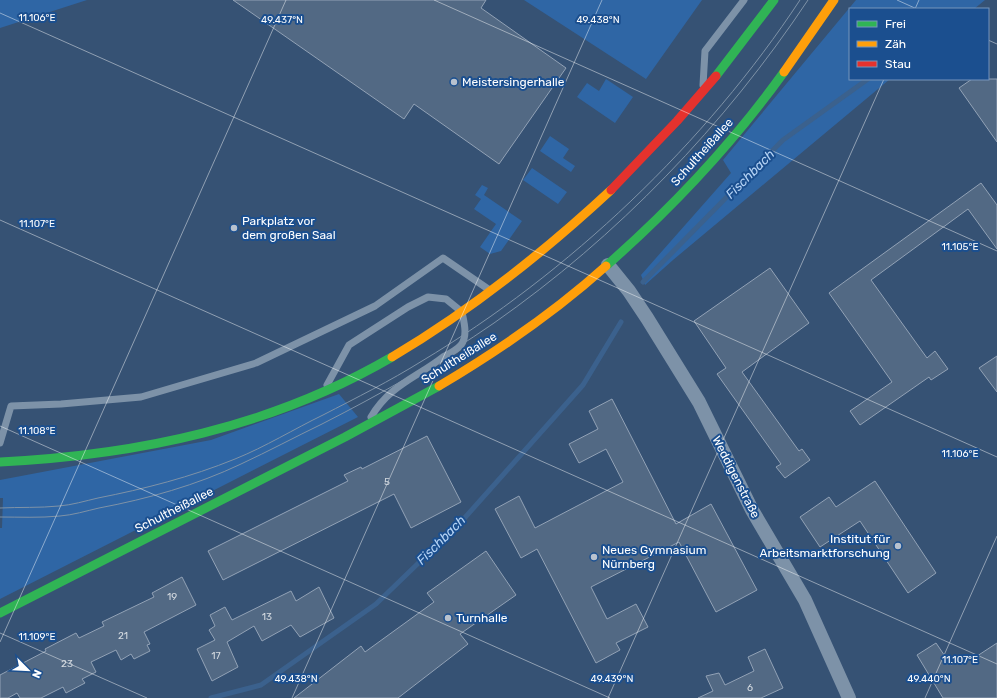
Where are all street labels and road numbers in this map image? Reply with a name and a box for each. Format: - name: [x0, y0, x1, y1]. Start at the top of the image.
- street label: Schultheißallee: [668, 115, 736, 189]
- street label: Schultheißallee: [419, 329, 499, 387]
- street label: Weddigenstraße: [709, 434, 763, 521]
- street label: Schultheißallee: [132, 484, 216, 536]

